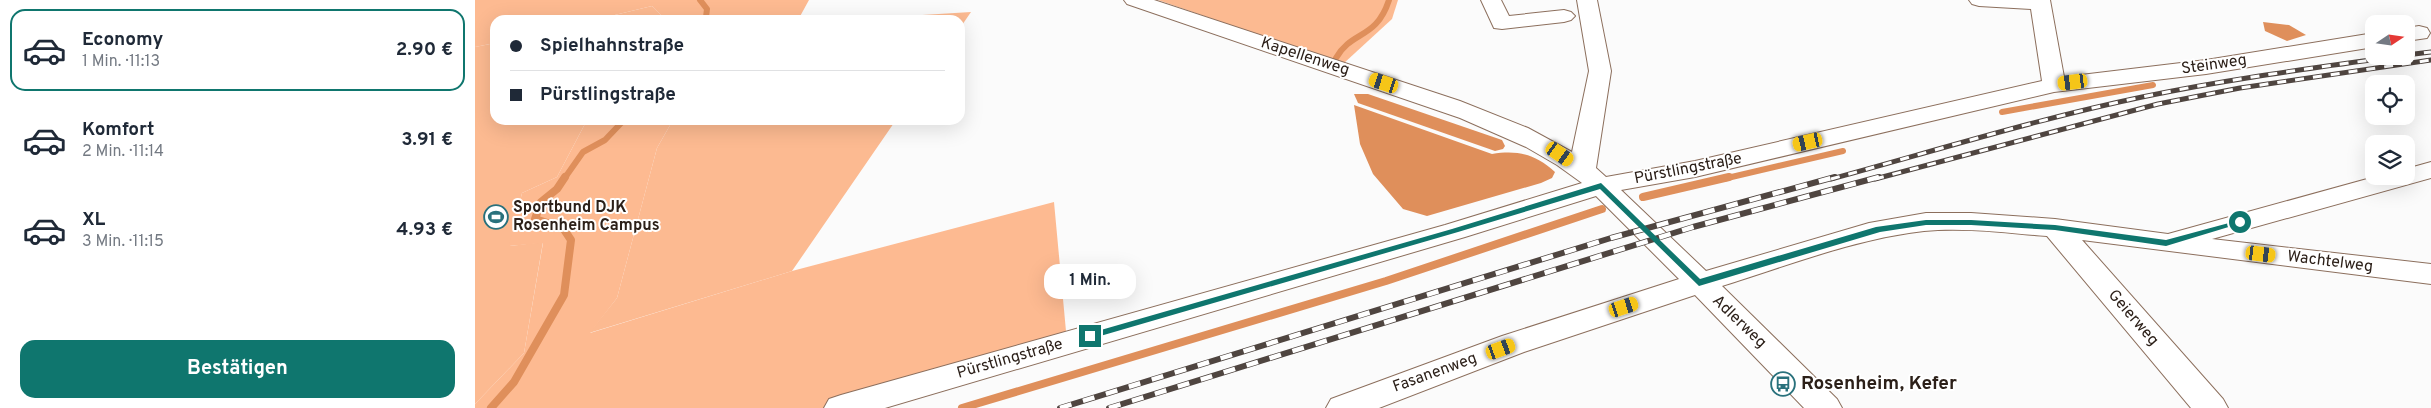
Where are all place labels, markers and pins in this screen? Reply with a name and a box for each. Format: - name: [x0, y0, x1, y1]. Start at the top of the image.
- place label: Sportbund DJK Rosenheim Campus: [513, 198, 660, 236]
- sports icon: Sportbund DJK Rosenheim Campus: [483, 204, 509, 230]
- bus stop icon: Rosenheim, Kefer: [1770, 371, 1796, 397]
- place label: Rosenheim, Kefer: [1801, 372, 1957, 396]

